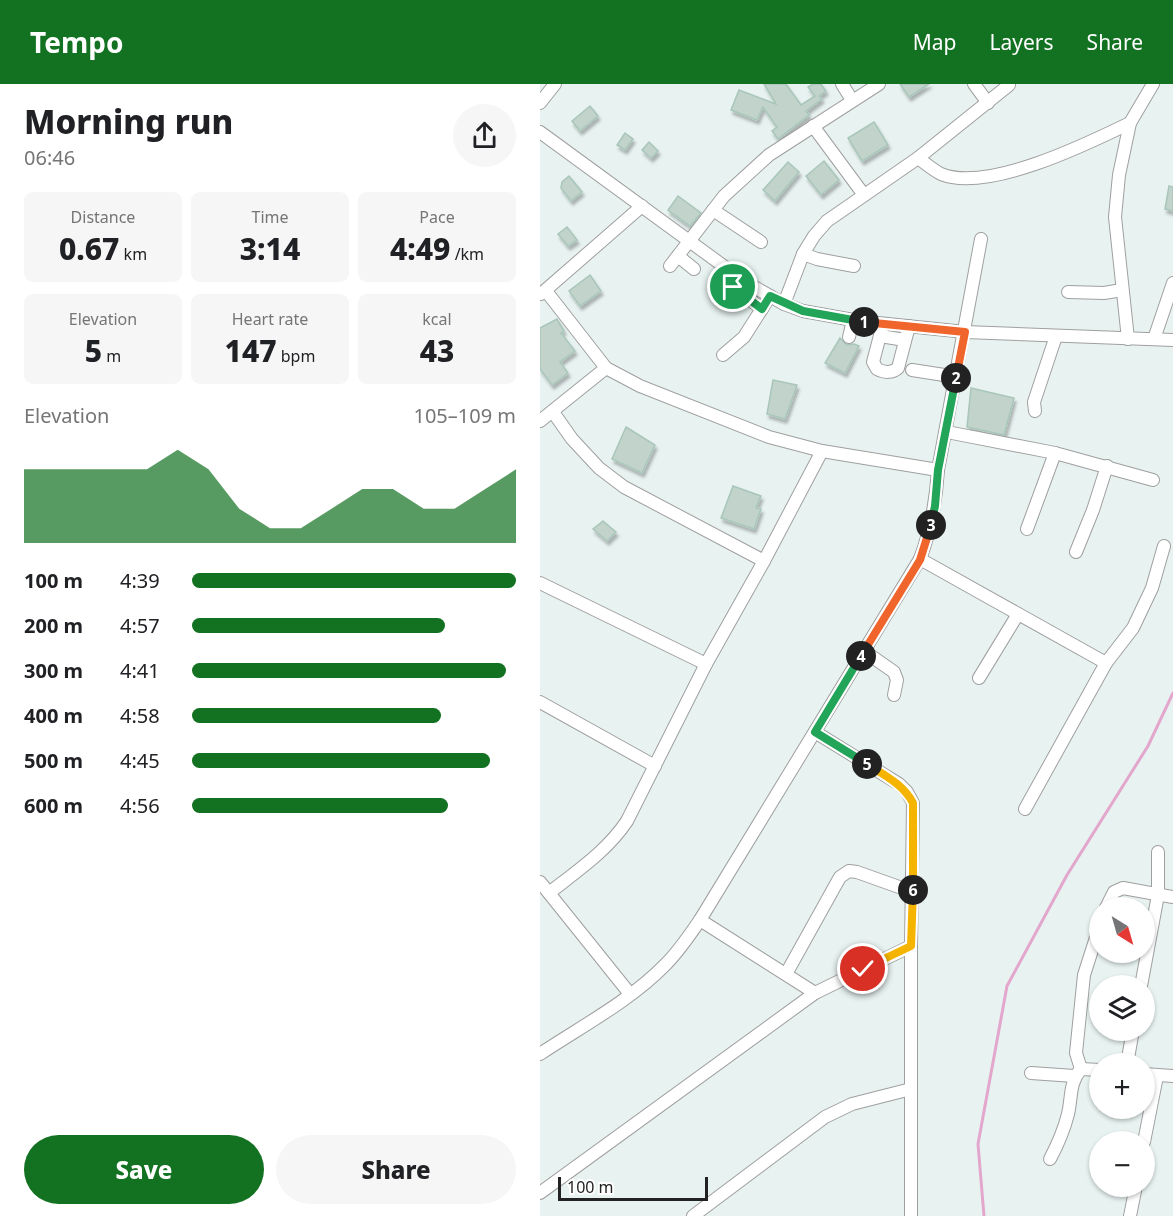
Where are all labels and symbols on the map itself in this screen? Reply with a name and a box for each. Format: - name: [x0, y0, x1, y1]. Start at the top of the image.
- pin: [707, 261, 758, 312]
- pin: 1: [849, 307, 879, 337]
- pin: 2: [941, 363, 971, 393]
- pin: 3: [916, 510, 946, 540]
- pin: 4: [846, 641, 876, 671]
- pin: 5: [852, 749, 882, 779]
- pin: 6: [898, 875, 928, 905]
- north arrow: [1089, 897, 1155, 963]
- pin: [837, 943, 888, 994]
- scale bar: [558, 1174, 708, 1202]

